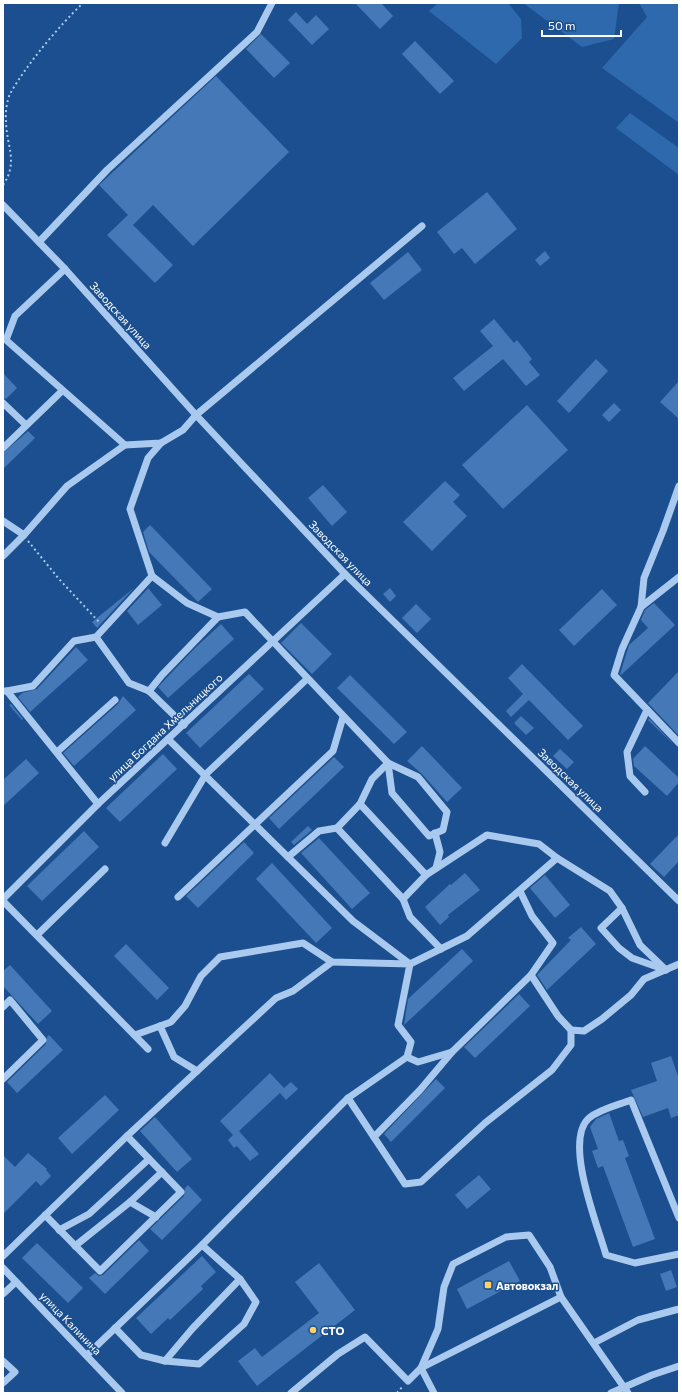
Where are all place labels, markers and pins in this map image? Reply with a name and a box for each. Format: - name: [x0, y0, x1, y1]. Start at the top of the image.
- place label: Автовокзал: [496, 1279, 558, 1292]
- marker: Автовокзал: [483, 1280, 493, 1290]
- place label: СТО: [321, 1324, 344, 1337]
- marker: СТО: [308, 1325, 318, 1335]

